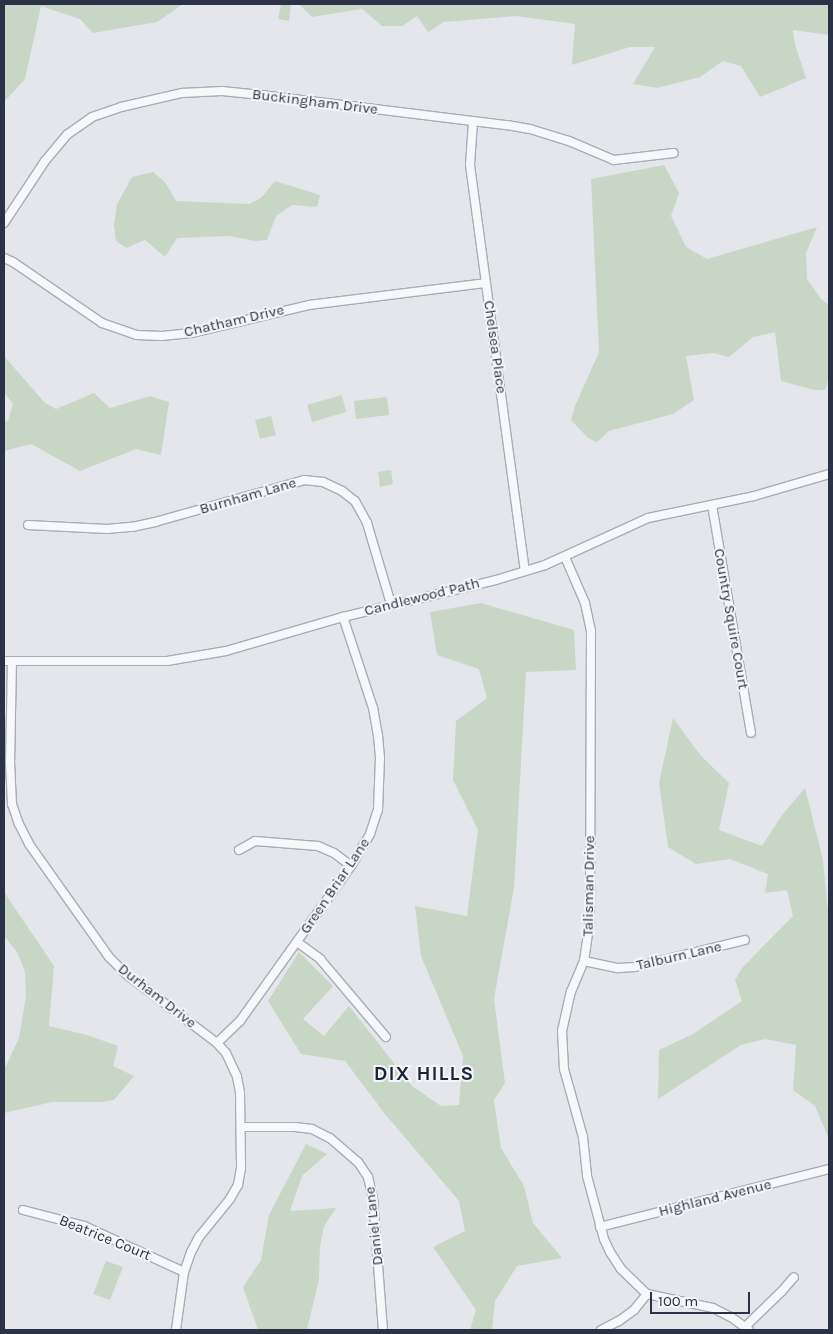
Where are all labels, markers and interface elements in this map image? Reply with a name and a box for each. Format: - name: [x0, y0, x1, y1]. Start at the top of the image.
- street label: Buckingham Drive: [251, 85, 379, 119]
- street label: Chelsea Place: [480, 299, 510, 395]
- street label: Chatham Drive: [182, 301, 286, 341]
- street label: Burnham Lane: [198, 474, 298, 518]
- street label: Country Squire Court: [710, 547, 752, 691]
- street label: Candlewood Path: [362, 574, 482, 620]
- street label: Green Briar Lane: [296, 835, 374, 937]
- street label: Talisman Drive: [579, 835, 599, 937]
- street label: Talburn Lane: [635, 937, 723, 975]
- street label: Durham Drive: [114, 960, 200, 1032]
- district label: DIX HILLS: [373, 1061, 475, 1085]
- street label: Highland Avenue: [657, 1175, 773, 1221]
- street label: Daniel Lane: [361, 1186, 387, 1266]
- street label: Beatrice Court: [56, 1211, 154, 1265]
- scale bar: [653, 1282, 753, 1314]
- text: 100 m: [658, 1292, 698, 1310]

